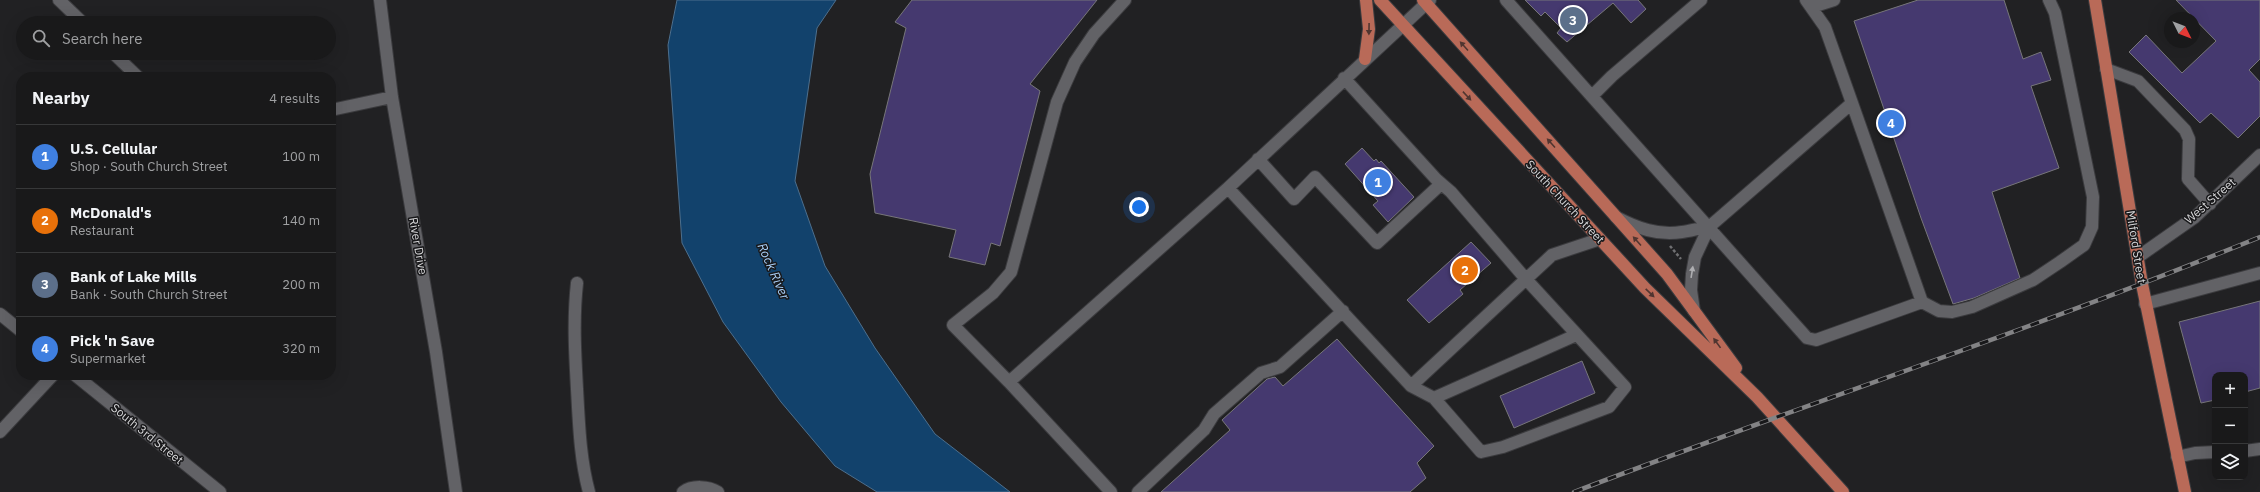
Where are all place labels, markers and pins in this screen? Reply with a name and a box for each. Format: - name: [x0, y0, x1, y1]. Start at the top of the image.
- pin: 3: [1560, 5, 1586, 35]
- pin: 4: [1878, 108, 1904, 138]
- pin: 1: [1365, 167, 1391, 197]
- pin: 2: [1452, 255, 1478, 285]

